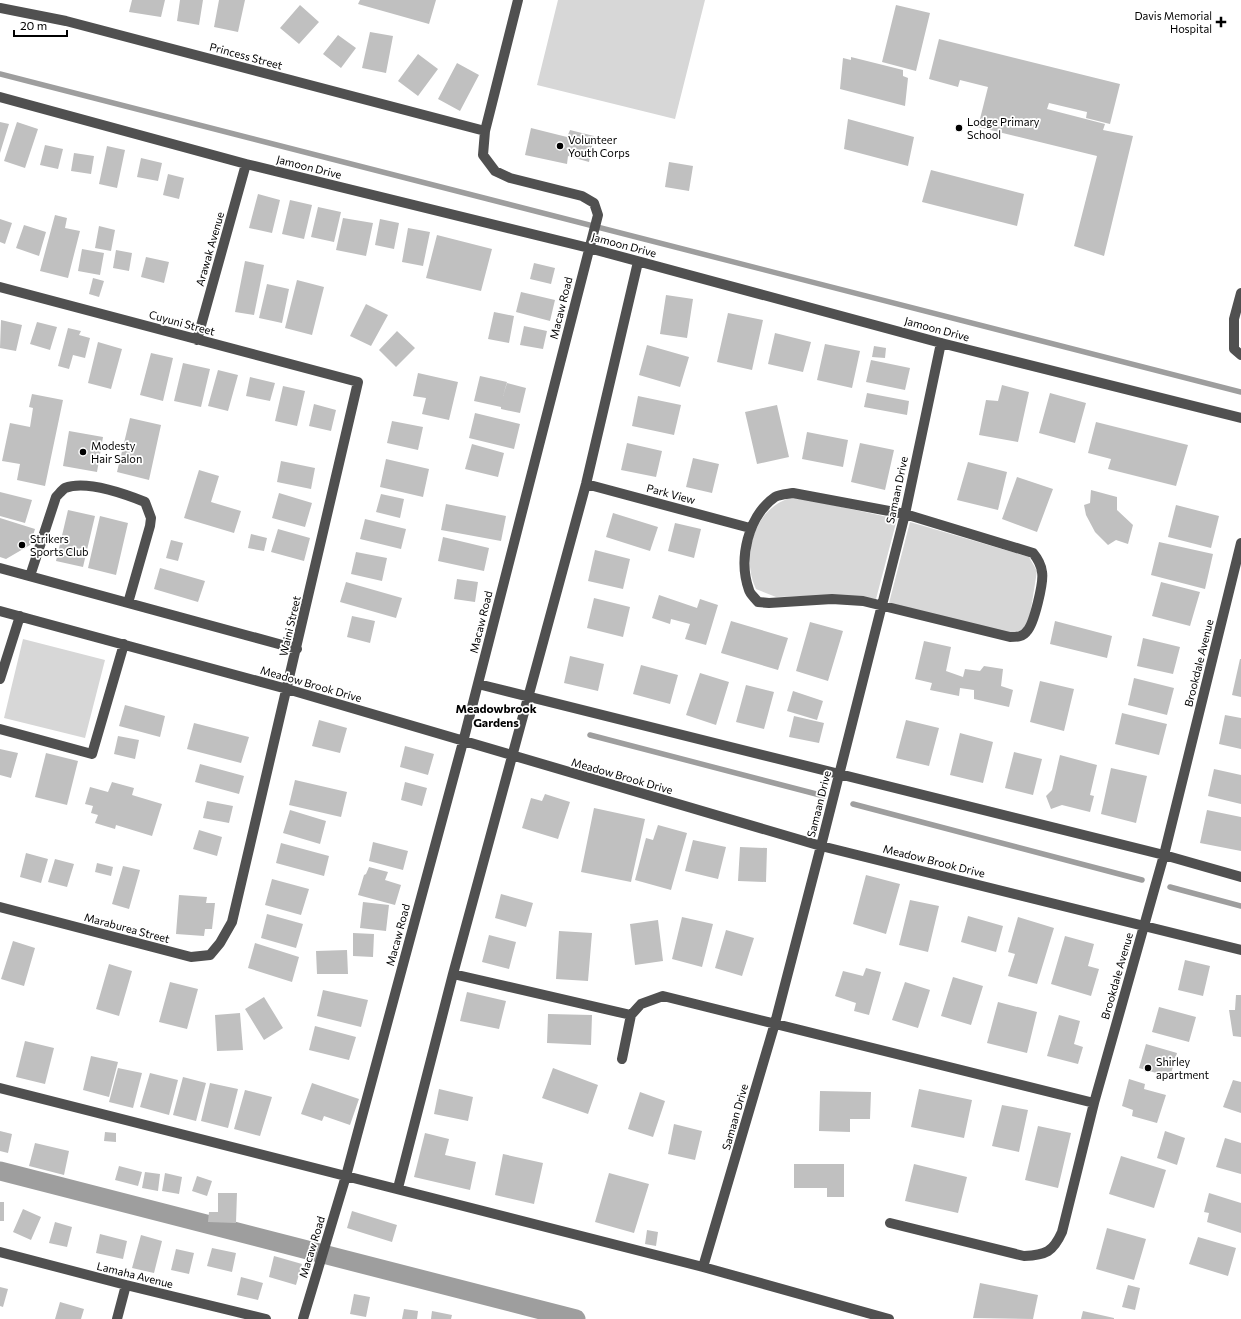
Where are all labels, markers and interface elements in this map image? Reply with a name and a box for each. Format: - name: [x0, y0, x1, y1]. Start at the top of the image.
- place label: Davis Memorial Hospital: [1134, 9, 1212, 35]
- scale bar: [14, 12, 67, 38]
- marker: Davis Memorial Hospital: [1215, 16, 1227, 28]
- text: 20 m: [20, 18, 47, 32]
- street label: Princess Street: [208, 40, 284, 72]
- place label: Lodge Primary School: [967, 115, 1040, 141]
- marker: Lodge Primary School: [954, 123, 964, 133]
- place label: Volunteer Youth Corps: [568, 133, 630, 159]
- marker: Volunteer Youth Corps: [555, 141, 565, 151]
- street label: Jamoon Drive: [275, 152, 343, 182]
- street label: Arawak Avenue: [193, 210, 226, 288]
- street label: Jamoon Drive: [590, 230, 658, 260]
- street label: Macaw Road: [546, 275, 575, 340]
- street label: Cuyuni Street: [148, 307, 217, 338]
- street label: Jamoon Drive: [903, 314, 971, 344]
- place label: Modesty Hair Salon: [91, 439, 142, 465]
- marker: Modesty Hair Salon: [78, 447, 88, 457]
- street label: Samaan Drive: [883, 455, 910, 525]
- street label: Park View: [645, 481, 697, 506]
- place label: Strikers Sports Club: [30, 532, 89, 558]
- marker: Strikers Sports Club: [17, 540, 27, 550]
- street label: Macaw Road: [466, 589, 495, 654]
- street label: Waini Street: [276, 594, 303, 657]
- street label: Brookdale Avenue: [1181, 618, 1216, 708]
- street label: Meadow Brook Drive: [259, 663, 363, 704]
- district label: Meadowbrook Gardens: [455, 701, 537, 729]
- street label: Meadow Brook Drive: [570, 755, 674, 796]
- street label: Samaan Drive: [804, 769, 833, 839]
- street label: Meadow Brook Drive: [882, 842, 987, 880]
- street label: Macaw Road: [383, 902, 412, 967]
- street label: Maraburea Street: [83, 910, 172, 945]
- street label: Brookdale Avenue: [1098, 931, 1135, 1021]
- place label: Shirley apartment: [1156, 1055, 1210, 1081]
- marker: Shirley apartment: [1143, 1063, 1153, 1073]
- street label: Samaan Drive: [719, 1082, 750, 1151]
- street label: Macaw Road: [296, 1214, 327, 1279]
- street label: Lamaha Avenue: [96, 1259, 175, 1290]

